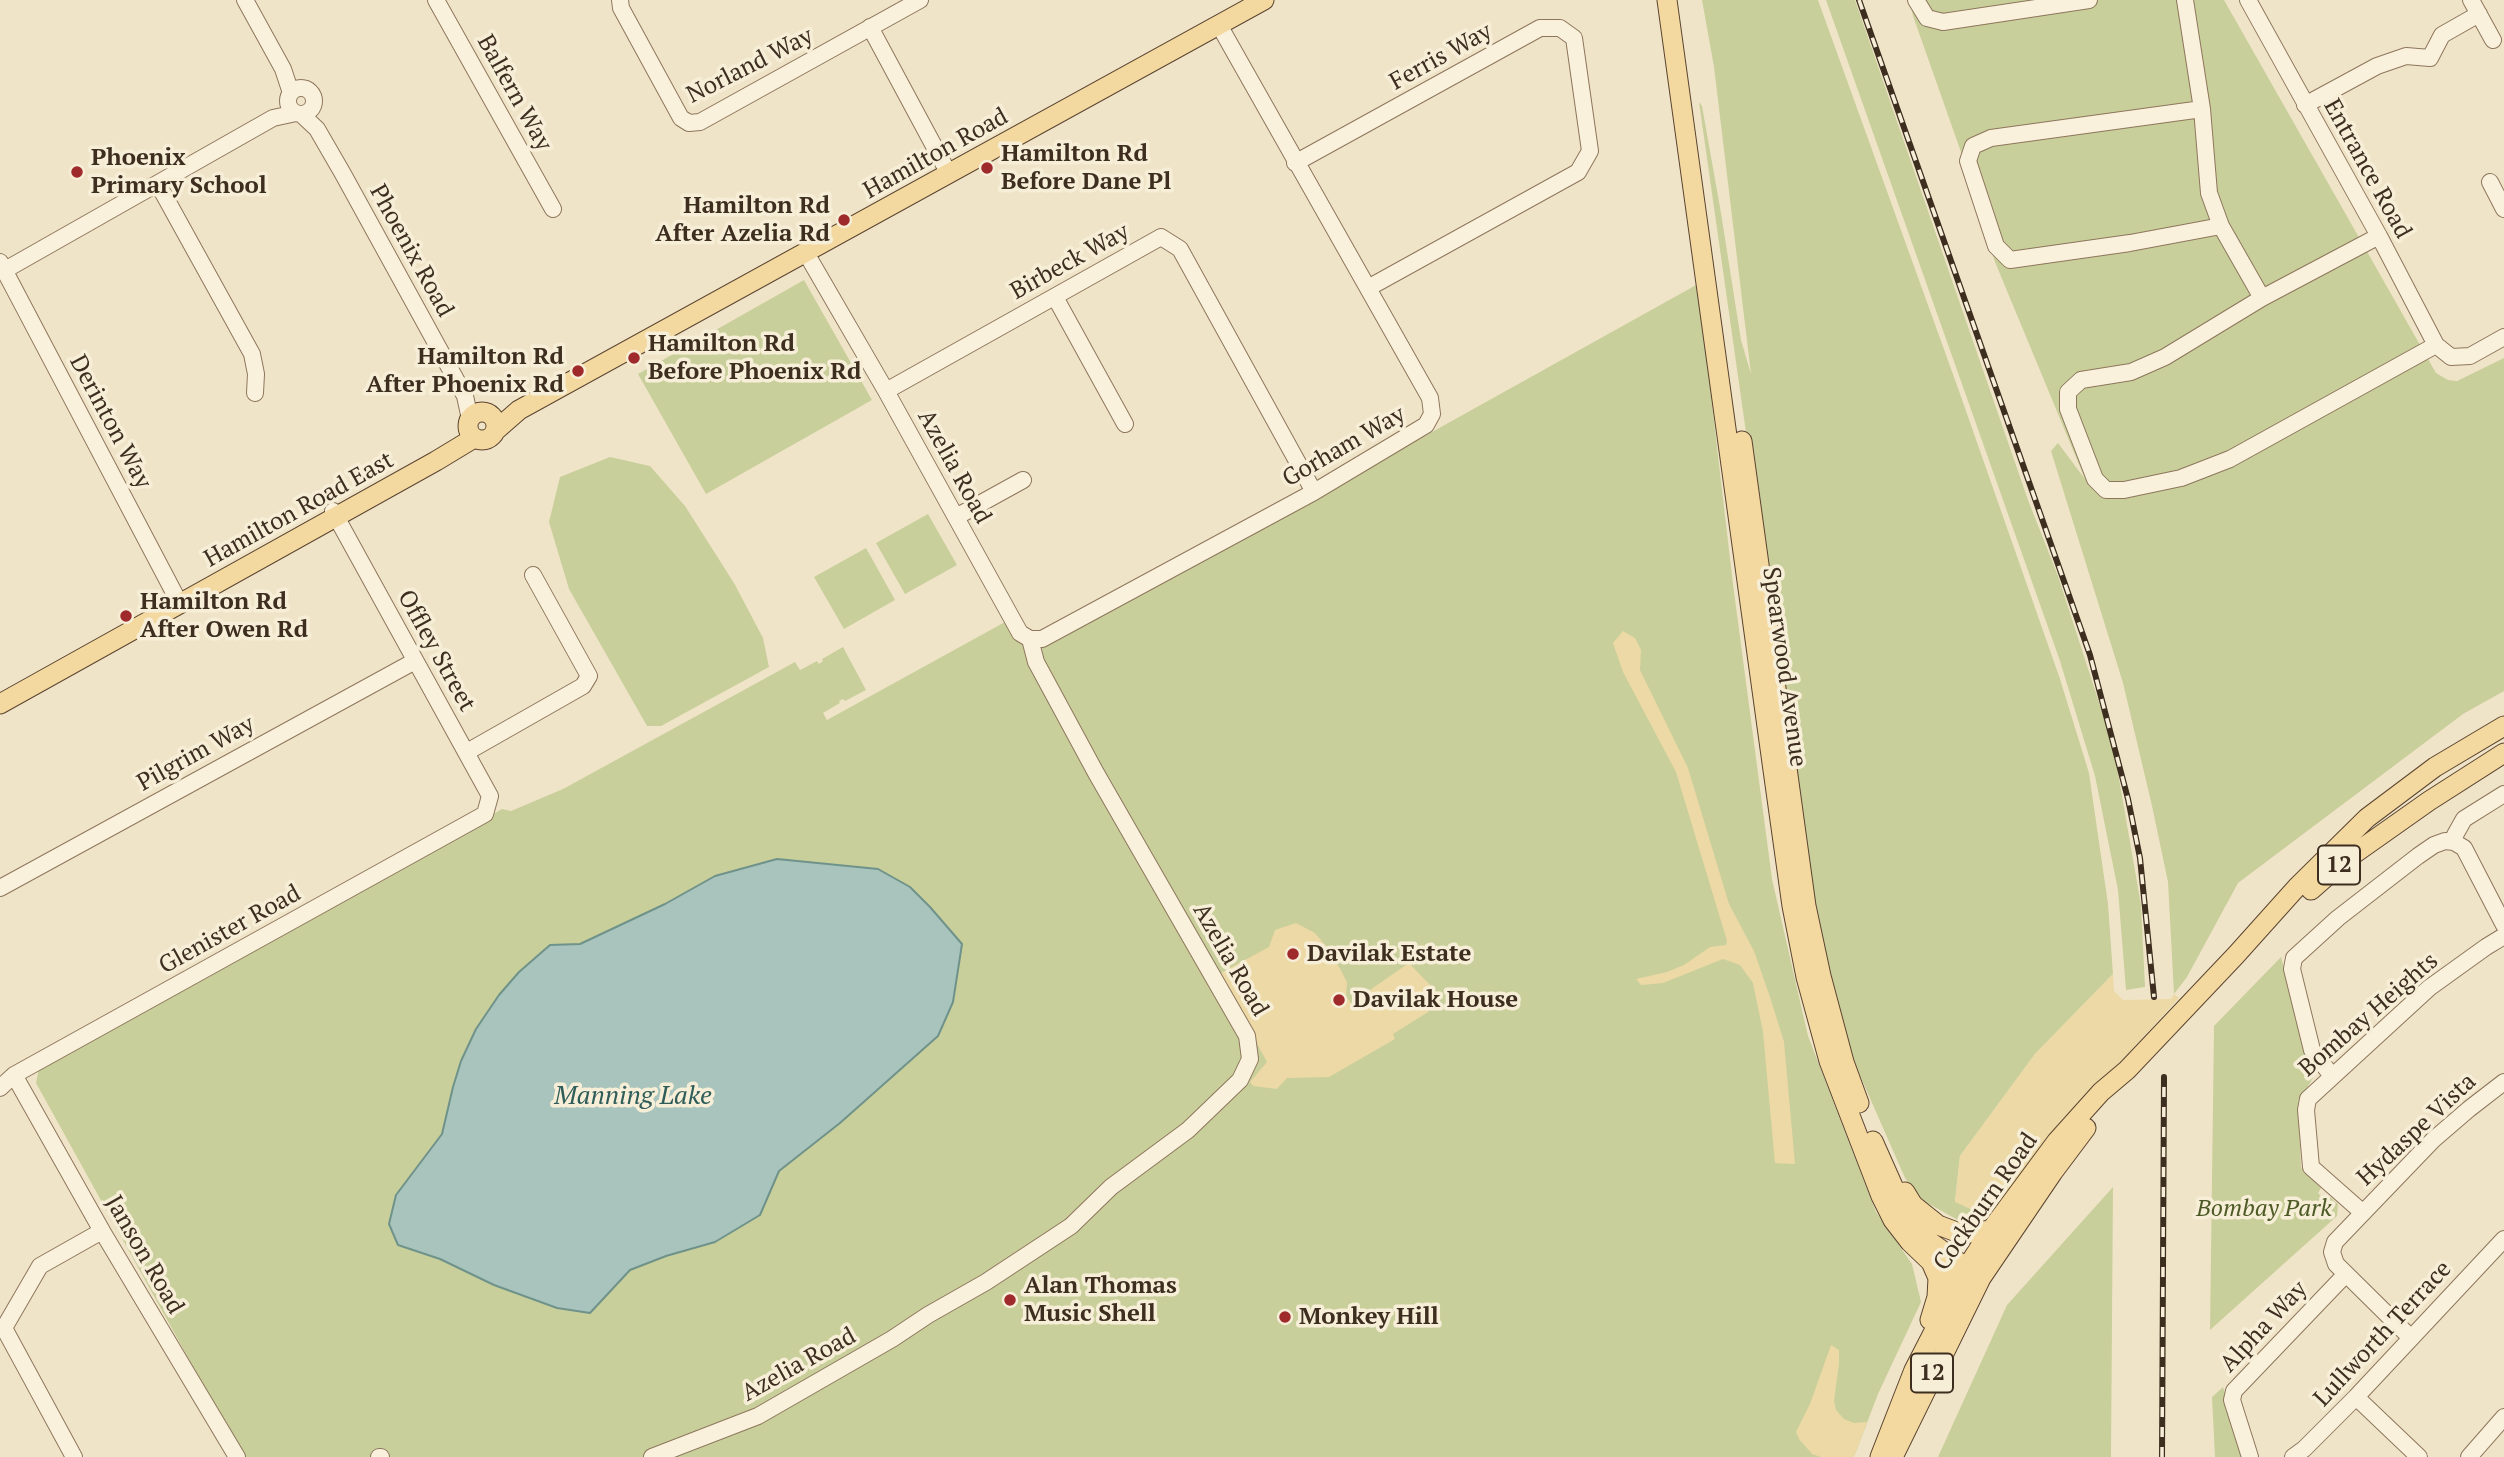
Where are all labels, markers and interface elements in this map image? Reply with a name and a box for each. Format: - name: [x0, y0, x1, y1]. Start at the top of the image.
- street label: Ferris Way: [1385, 17, 1497, 97]
- street label: Norland Way: [682, 22, 818, 110]
- street label: Balfern Way: [470, 30, 558, 156]
- street label: Entrance Road: [2317, 94, 2417, 244]
- street label: Hamilton Road: [859, 102, 1013, 206]
- place label: Hamilton Rd Before Dane Pl: [1001, 140, 1171, 196]
- place label: Phoenix Primary School: [91, 144, 267, 200]
- marker: Hamilton Rd Before Dane Pl: [979, 160, 995, 176]
- marker: Phoenix Primary School: [69, 164, 85, 180]
- street label: Phoenix Road: [363, 180, 459, 322]
- place label: Hamilton Rd After Azelia Rd: [655, 192, 830, 248]
- marker: Hamilton Rd After Azelia Rd: [836, 212, 852, 228]
- street label: Birbeck Way: [1006, 218, 1134, 306]
- place label: Hamilton Rd Before Phoenix Rd: [648, 330, 861, 386]
- place label: Hamilton Rd After Phoenix Rd: [366, 343, 564, 399]
- street label: Derinton Way: [63, 350, 157, 494]
- marker: Hamilton Rd Before Phoenix Rd: [626, 350, 642, 366]
- marker: Hamilton Rd After Phoenix Rd: [570, 363, 586, 379]
- street label: Gorham Way: [1278, 400, 1410, 494]
- street label: Azelia Road: [911, 405, 997, 529]
- street label: Hamilton Road East: [199, 446, 399, 574]
- street label: Spearwood Avenue: [1756, 565, 1812, 769]
- street label: Offley Street: [391, 585, 481, 717]
- place label: Hamilton Rd After Owen Rd: [140, 588, 308, 644]
- marker: Hamilton Rd After Owen Rd: [118, 608, 134, 624]
- street label: Pilgrim Way: [132, 710, 260, 798]
- road number: 12: [2318, 846, 2360, 884]
- street label: Glenister Road: [154, 879, 306, 981]
- street label: Azelia Road: [1186, 898, 1274, 1022]
- place label: Davilak Estate: [1307, 940, 1471, 968]
- marker: Davilak Estate: [1285, 946, 1301, 962]
- street label: Bombay Heights: [2294, 947, 2444, 1083]
- place label: Davilak House: [1353, 986, 1518, 1014]
- marker: Davilak House: [1331, 992, 1347, 1008]
- street label: Hydaspe Vista: [2352, 1068, 2482, 1192]
- water label: Manning Lake: [554, 1081, 712, 1113]
- street label: Cockburn Road: [1928, 1128, 2044, 1276]
- street label: Janson Road: [99, 1191, 189, 1319]
- park label: Bombay Park: [2196, 1195, 2332, 1223]
- street label: Lullworth Terrace: [2308, 1255, 2458, 1413]
- place label: Alan Thomas Music Shell: [1024, 1272, 1177, 1328]
- street label: Alpha Way: [2214, 1275, 2314, 1379]
- marker: Alan Thomas Music Shell: [1002, 1292, 1018, 1308]
- place label: Monkey Hill: [1299, 1303, 1439, 1331]
- marker: Monkey Hill: [1277, 1309, 1293, 1325]
- street label: Azelia Road: [737, 1322, 861, 1408]
- road number: 12: [1911, 1354, 1953, 1392]

